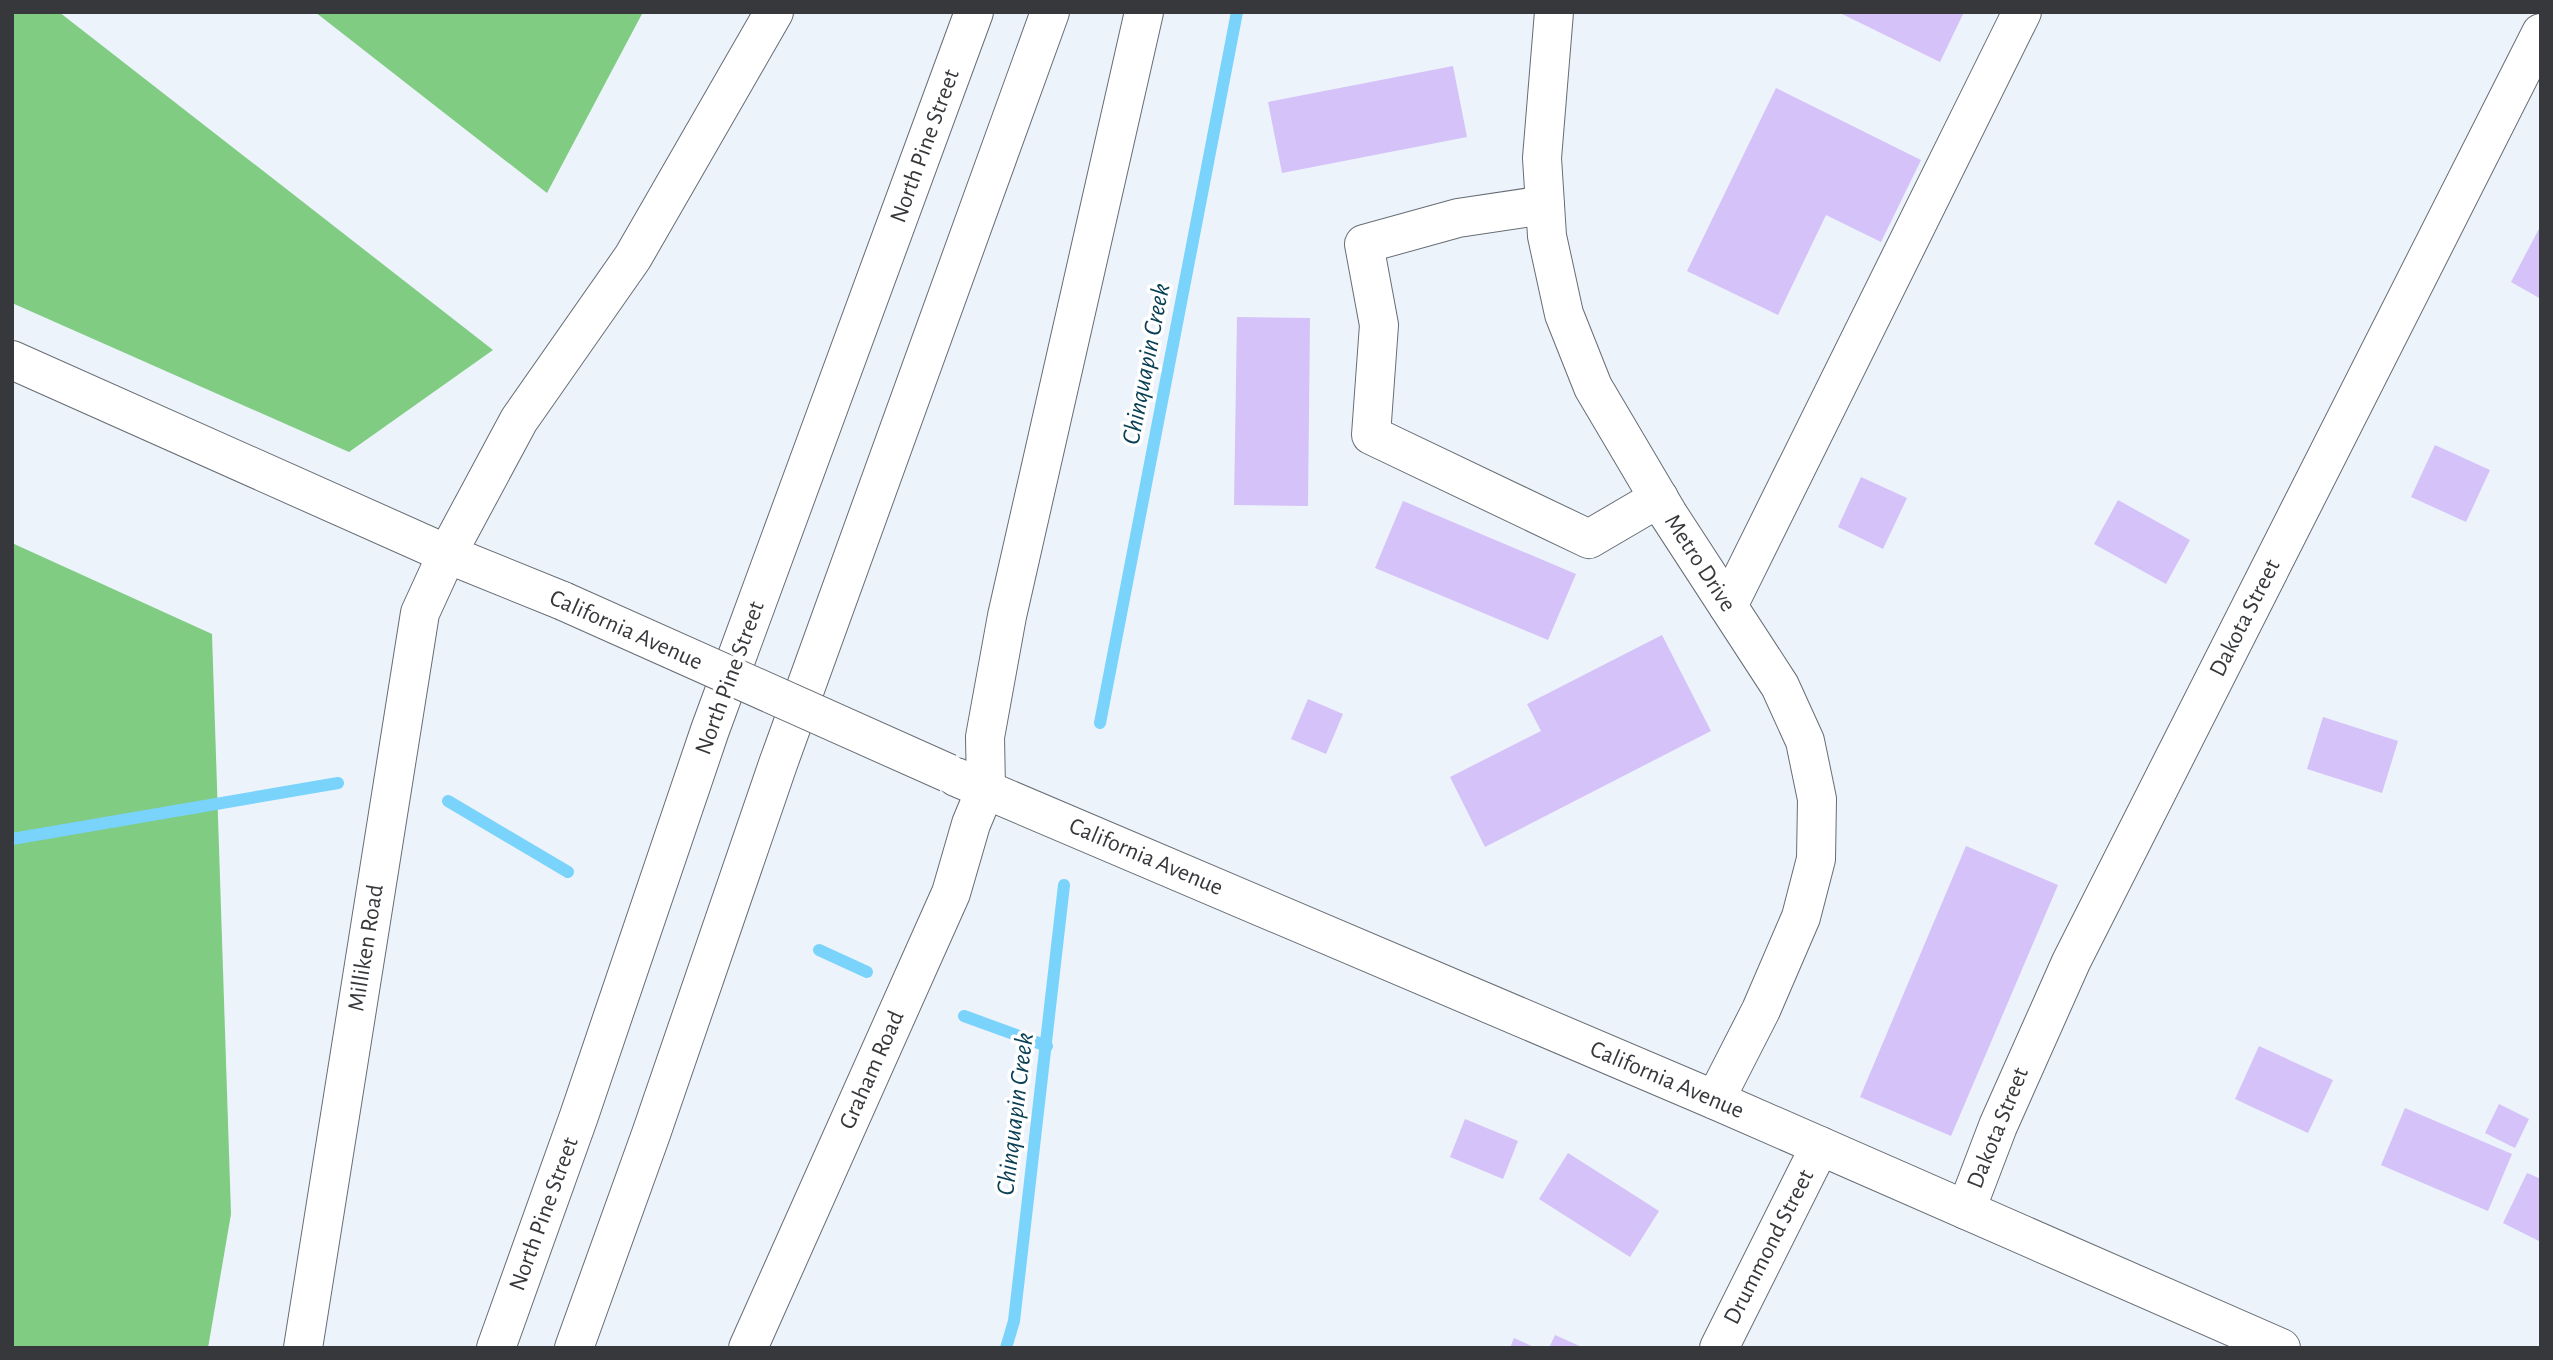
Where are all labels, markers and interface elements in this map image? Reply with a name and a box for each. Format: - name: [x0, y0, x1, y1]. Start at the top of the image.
- street label: North Pine Street: [886, 66, 964, 226]
- water label: Chinquapin Creek: [1118, 281, 1174, 447]
- street label: Metro Drive: [1660, 510, 1740, 616]
- street label: Dakota Street: [2205, 555, 2285, 681]
- street label: California Avenue: [546, 586, 706, 674]
- street label: North Pine Street: [691, 598, 769, 758]
- street label: California Avenue: [1066, 814, 1226, 900]
- street label: Milliken Road: [344, 883, 388, 1013]
- street label: Graham Road: [835, 1007, 909, 1133]
- water label: Chinquapin Creek: [992, 1031, 1038, 1197]
- street label: California Avenue: [1587, 1037, 1747, 1123]
- street label: Dakota Street: [1963, 1064, 2033, 1192]
- street label: North Pine Street: [505, 1134, 583, 1294]
- street label: Drummond Street: [1720, 1165, 1818, 1328]

